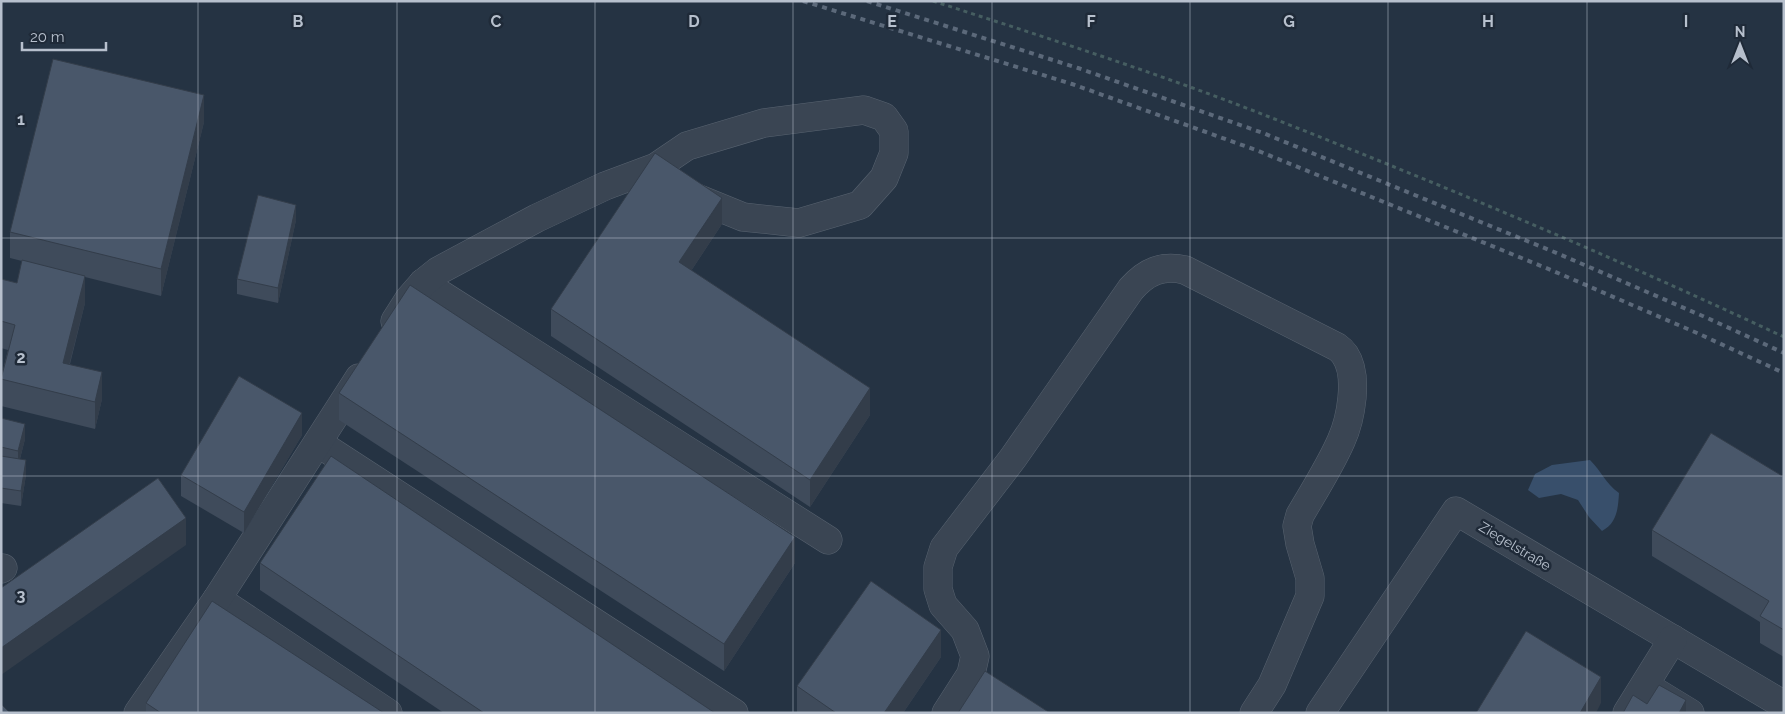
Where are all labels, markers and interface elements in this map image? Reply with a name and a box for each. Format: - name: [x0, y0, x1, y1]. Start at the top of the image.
- text: B: [293, 12, 304, 31]
- text: C: [491, 12, 502, 31]
- text: D: [688, 12, 700, 31]
- text: E: [887, 12, 897, 31]
- text: F: [1086, 12, 1096, 31]
- text: G: [1283, 12, 1295, 31]
- text: H: [1482, 12, 1494, 31]
- text: I: [1684, 12, 1688, 31]
- scale bar: [22, 20, 106, 52]
- north arrow: [1715, 20, 1765, 70]
- text: N: [1735, 24, 1745, 40]
- text: 20 m: [30, 28, 65, 46]
- text: 1: [17, 110, 25, 129]
- text: 2: [16, 348, 26, 367]
- street label: Ziegelstraße: [1476, 518, 1554, 574]
- text: 3: [17, 586, 26, 605]

